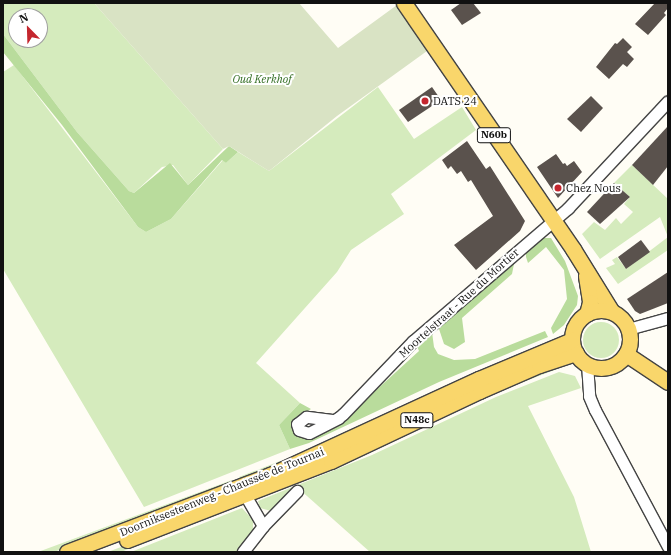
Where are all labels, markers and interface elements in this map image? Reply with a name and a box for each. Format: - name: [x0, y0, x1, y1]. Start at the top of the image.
- north arrow: [8, 8, 48, 48]
- text: N: [17, 10, 30, 26]
- park label: Oud Kerkhof: [232, 72, 292, 86]
- place label: DATS 24: [433, 94, 477, 108]
- marker: DATS 24: [420, 96, 430, 106]
- road number: N60b: [476, 127, 512, 143]
- place label: Chez Nous: [566, 181, 621, 195]
- marker: Chez Nous: [553, 183, 563, 193]
- street label: Moortelstraat - Rue du Mortier: [396, 246, 522, 360]
- road number: N48c: [400, 412, 434, 428]
- street label: Doorniksesteenweg - Chaussée de Tournai: [118, 445, 326, 539]

